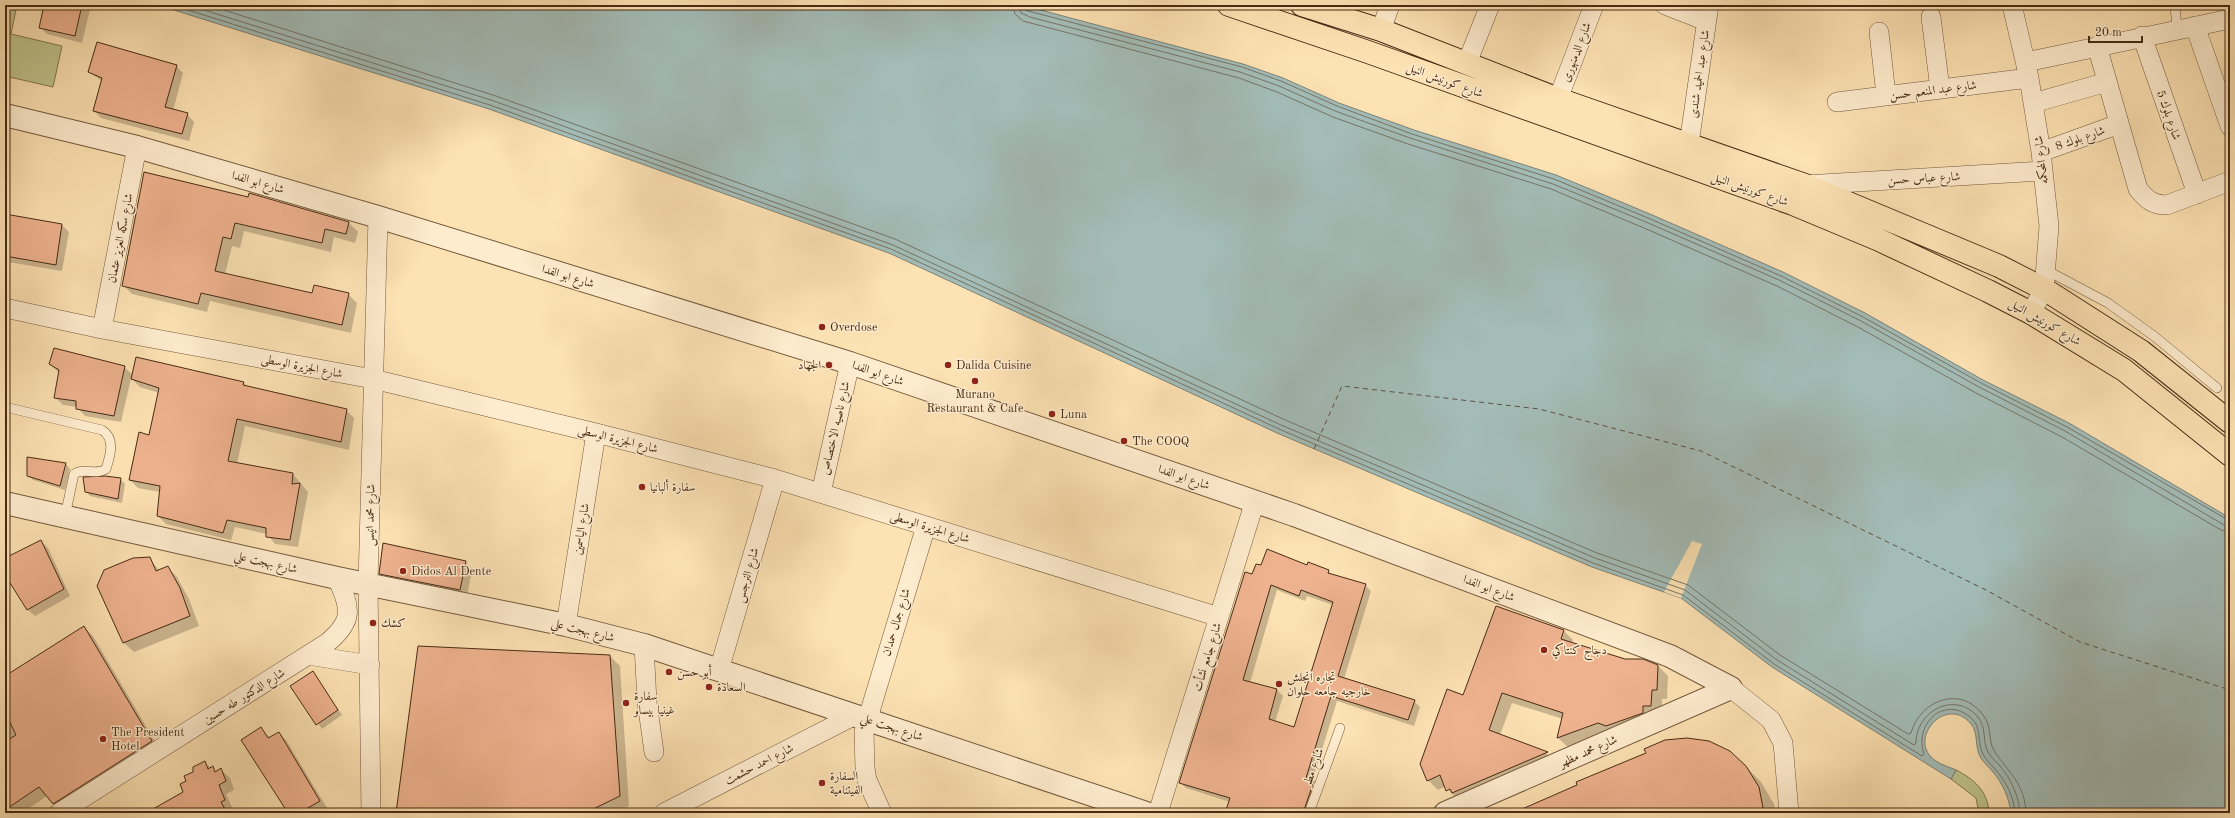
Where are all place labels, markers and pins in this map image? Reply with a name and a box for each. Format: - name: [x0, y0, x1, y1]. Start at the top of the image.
- marker: Overdose: [817, 322, 827, 332]
- place label: Overdose: [830, 322, 878, 334]
- place label: الجهاد: [798, 360, 821, 372]
- marker: الجهاد: [824, 360, 834, 370]
- marker: Dalida Cuisine: [943, 360, 953, 370]
- place label: Dalida Cuisine: [956, 360, 1032, 372]
- marker: Murano Restaurant & Cafe: [970, 376, 980, 386]
- place label: Murano Restaurant & Cafe: [927, 389, 1024, 415]
- marker: Luna: [1047, 409, 1057, 419]
- place label: Luna: [1060, 409, 1087, 421]
- marker: The COOQ: [1119, 436, 1129, 446]
- place label: The COOQ: [1132, 436, 1189, 448]
- place label: سفارة ألبانيا: [650, 479, 695, 494]
- marker: سفارة ألبانيا: [637, 482, 647, 492]
- marker: Didos Al Dente: [398, 566, 408, 576]
- place label: Didos Al Dente: [411, 566, 492, 578]
- place label: كشك: [381, 617, 406, 630]
- marker: كشك: [368, 618, 378, 628]
- place label: دجاج كنتاكي: [1552, 642, 1607, 661]
- marker: دجاج كنتاكي: [1539, 645, 1549, 655]
- place label: أبو حسن: [677, 664, 712, 681]
- marker: أبو حسن: [664, 667, 674, 677]
- place label: تجاره انجلش خارجيه جامعه حلوان: [1287, 671, 1371, 698]
- marker: تجاره انجلش خارجيه جامعه حلوان: [1274, 679, 1284, 689]
- marker: السعادة: [704, 682, 714, 692]
- place label: السعادة: [717, 682, 746, 694]
- place label: سفارة غينيا بيساو: [632, 691, 675, 718]
- marker: سفارة غينيا بيساو: [621, 698, 631, 708]
- place label: The President Hotel: [111, 727, 185, 753]
- marker: The President Hotel: [98, 734, 108, 744]
- place label: السفارة الفيتنامية: [830, 771, 863, 797]
- marker: السفارة الفيتنامية: [817, 778, 827, 788]

